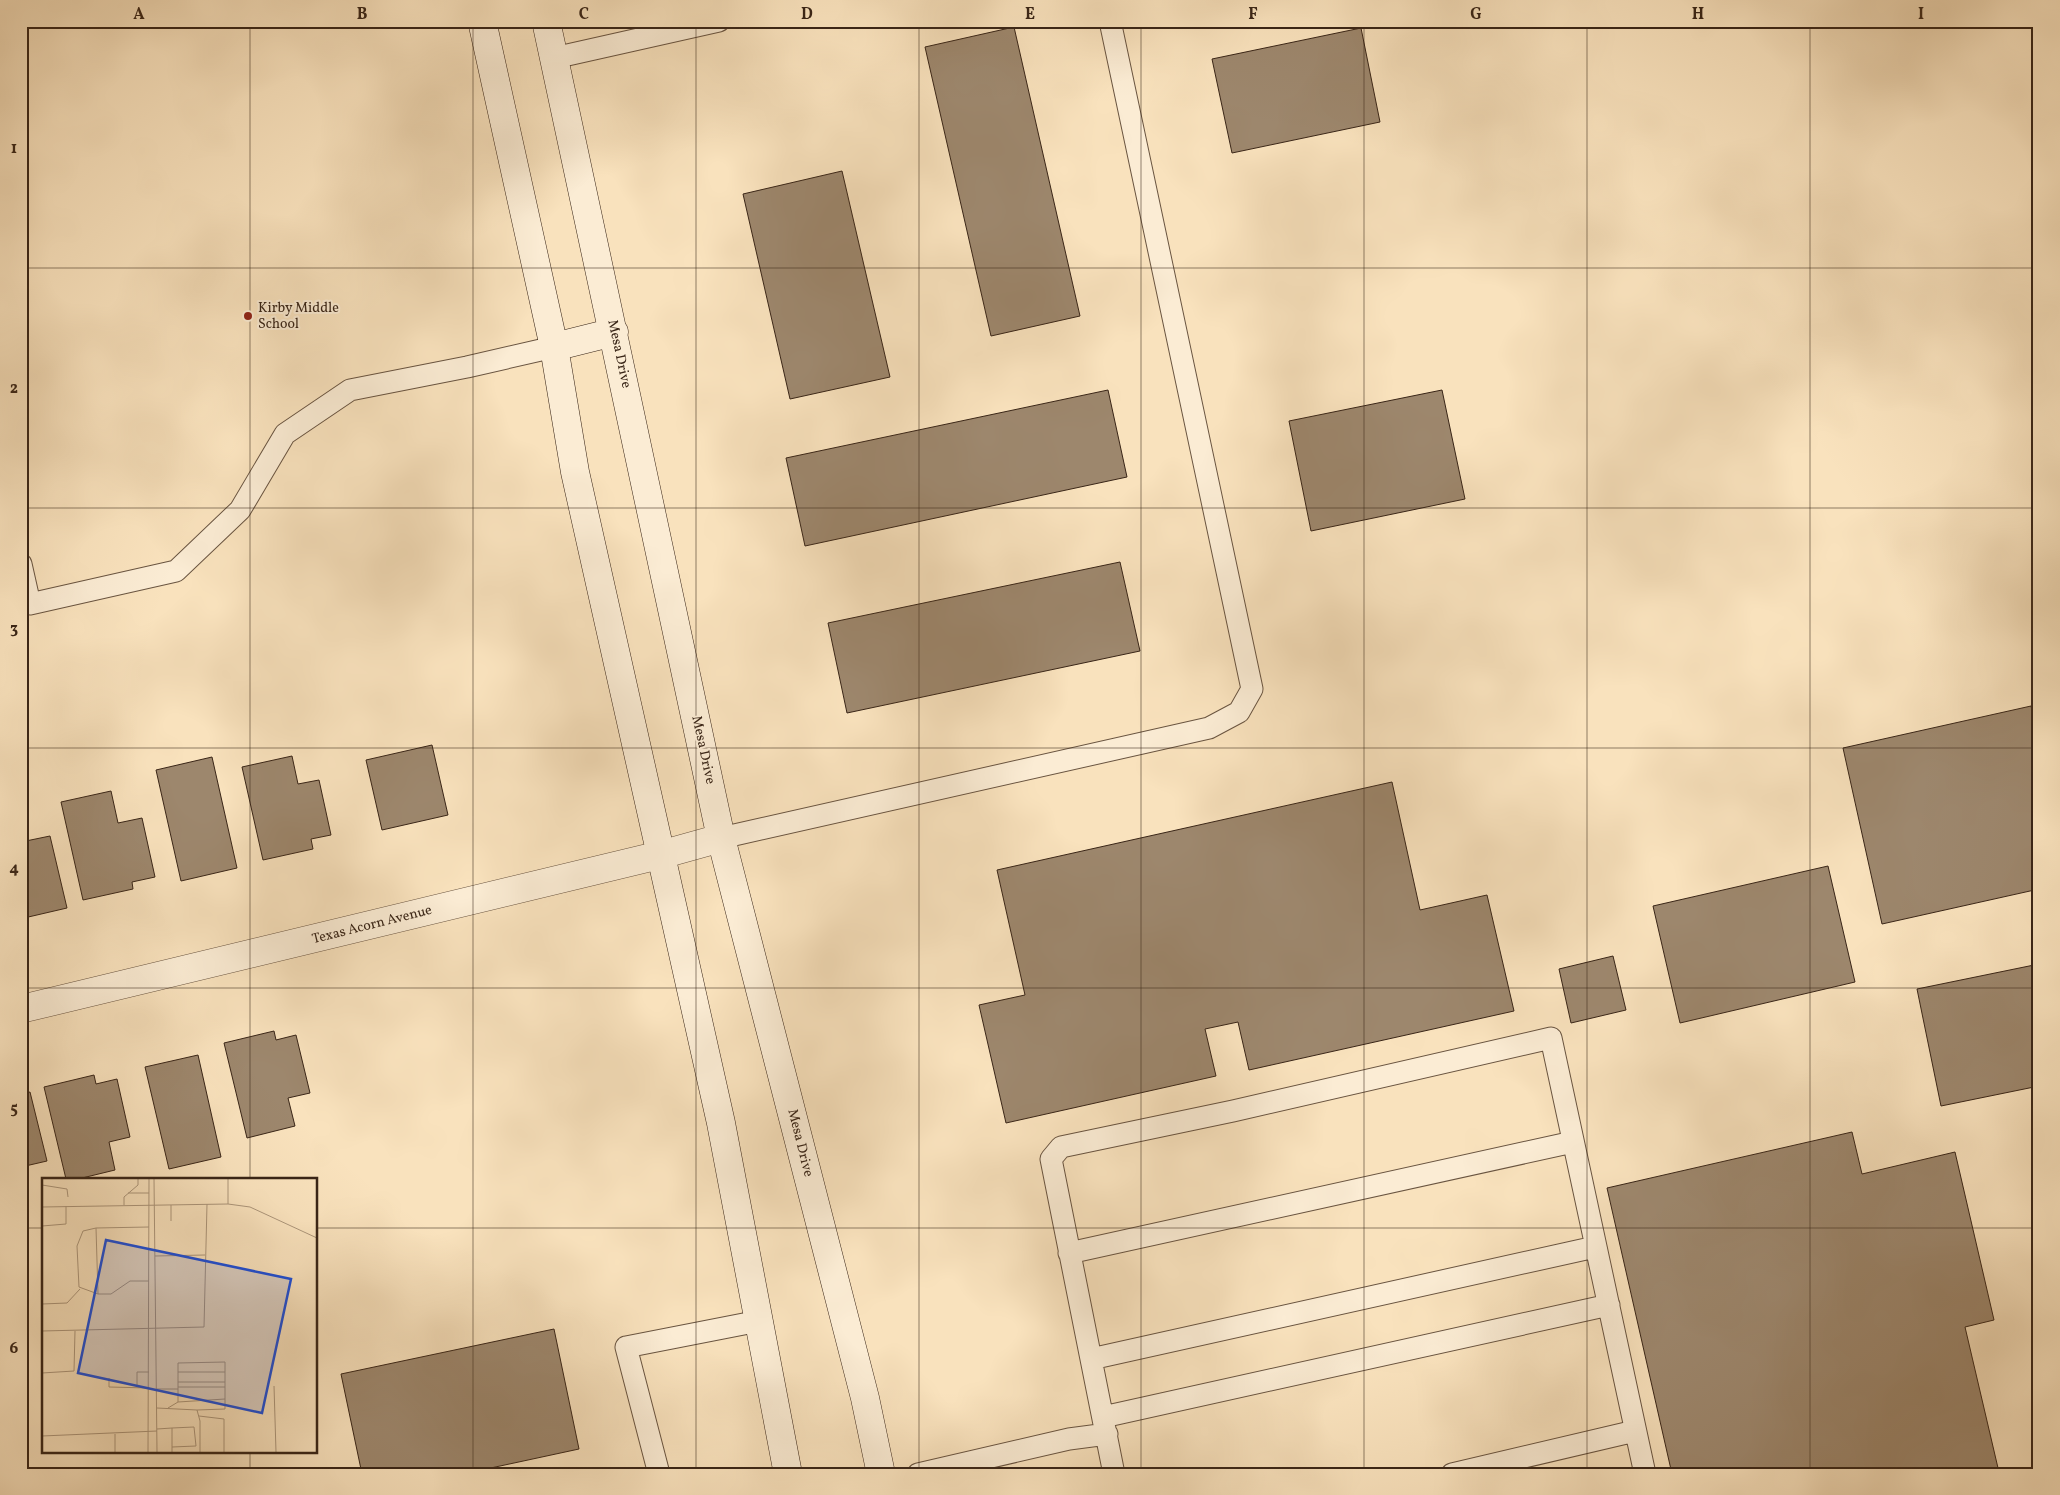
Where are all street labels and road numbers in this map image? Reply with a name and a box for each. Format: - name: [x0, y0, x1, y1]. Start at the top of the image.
- street label: Mesa Drive: [602, 318, 636, 390]
- street label: Mesa Drive: [686, 714, 720, 786]
- street label: Texas Acorn Avenue: [310, 901, 434, 949]
- street label: Mesa Drive: [782, 1107, 818, 1179]

